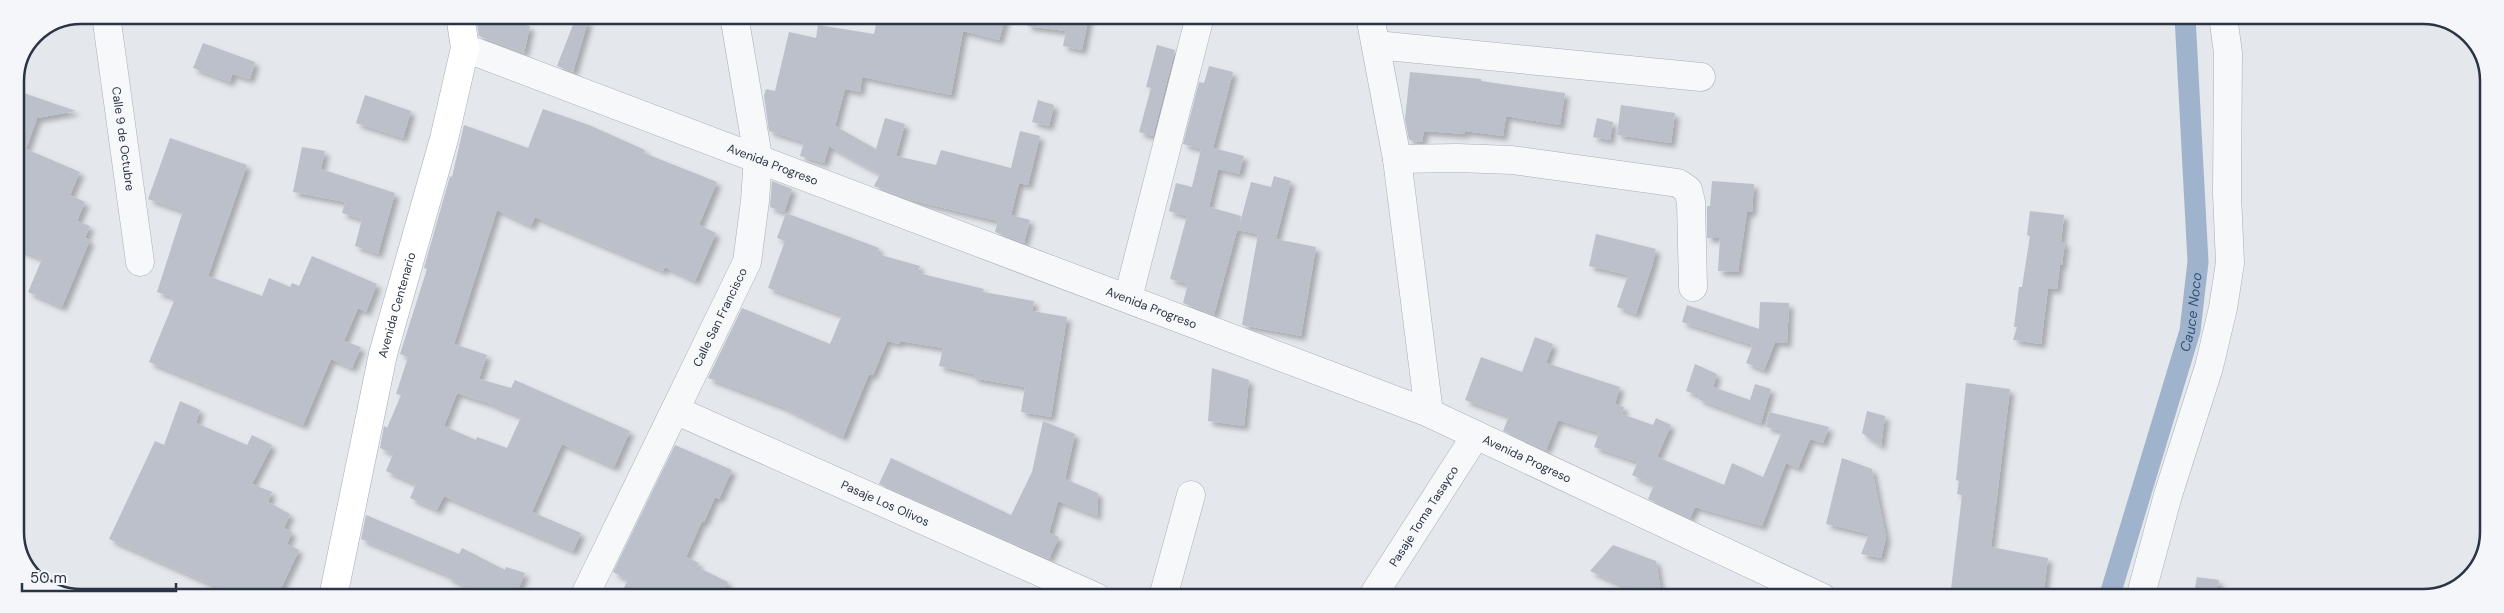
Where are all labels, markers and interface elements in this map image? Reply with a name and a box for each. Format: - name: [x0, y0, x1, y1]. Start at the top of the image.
- street label: Calle 9 de Octubre: [108, 86, 138, 192]
- street label: Avenida Progreso: [725, 140, 821, 189]
- street label: Avenida Centenario: [374, 250, 419, 360]
- street label: Calle San Francisco: [689, 265, 751, 370]
- water label: Cauce Noco: [2175, 271, 2206, 354]
- street label: Avenida Progreso: [1104, 283, 1199, 332]
- street label: Avenida Progreso: [1480, 431, 1574, 487]
- street label: Pasaje Toma Tasayco: [1386, 463, 1462, 570]
- street label: Pasaje Los Olivos: [838, 477, 932, 530]
- scale bar: [22, 560, 176, 592]
- text: 50 m: [30, 568, 67, 588]

